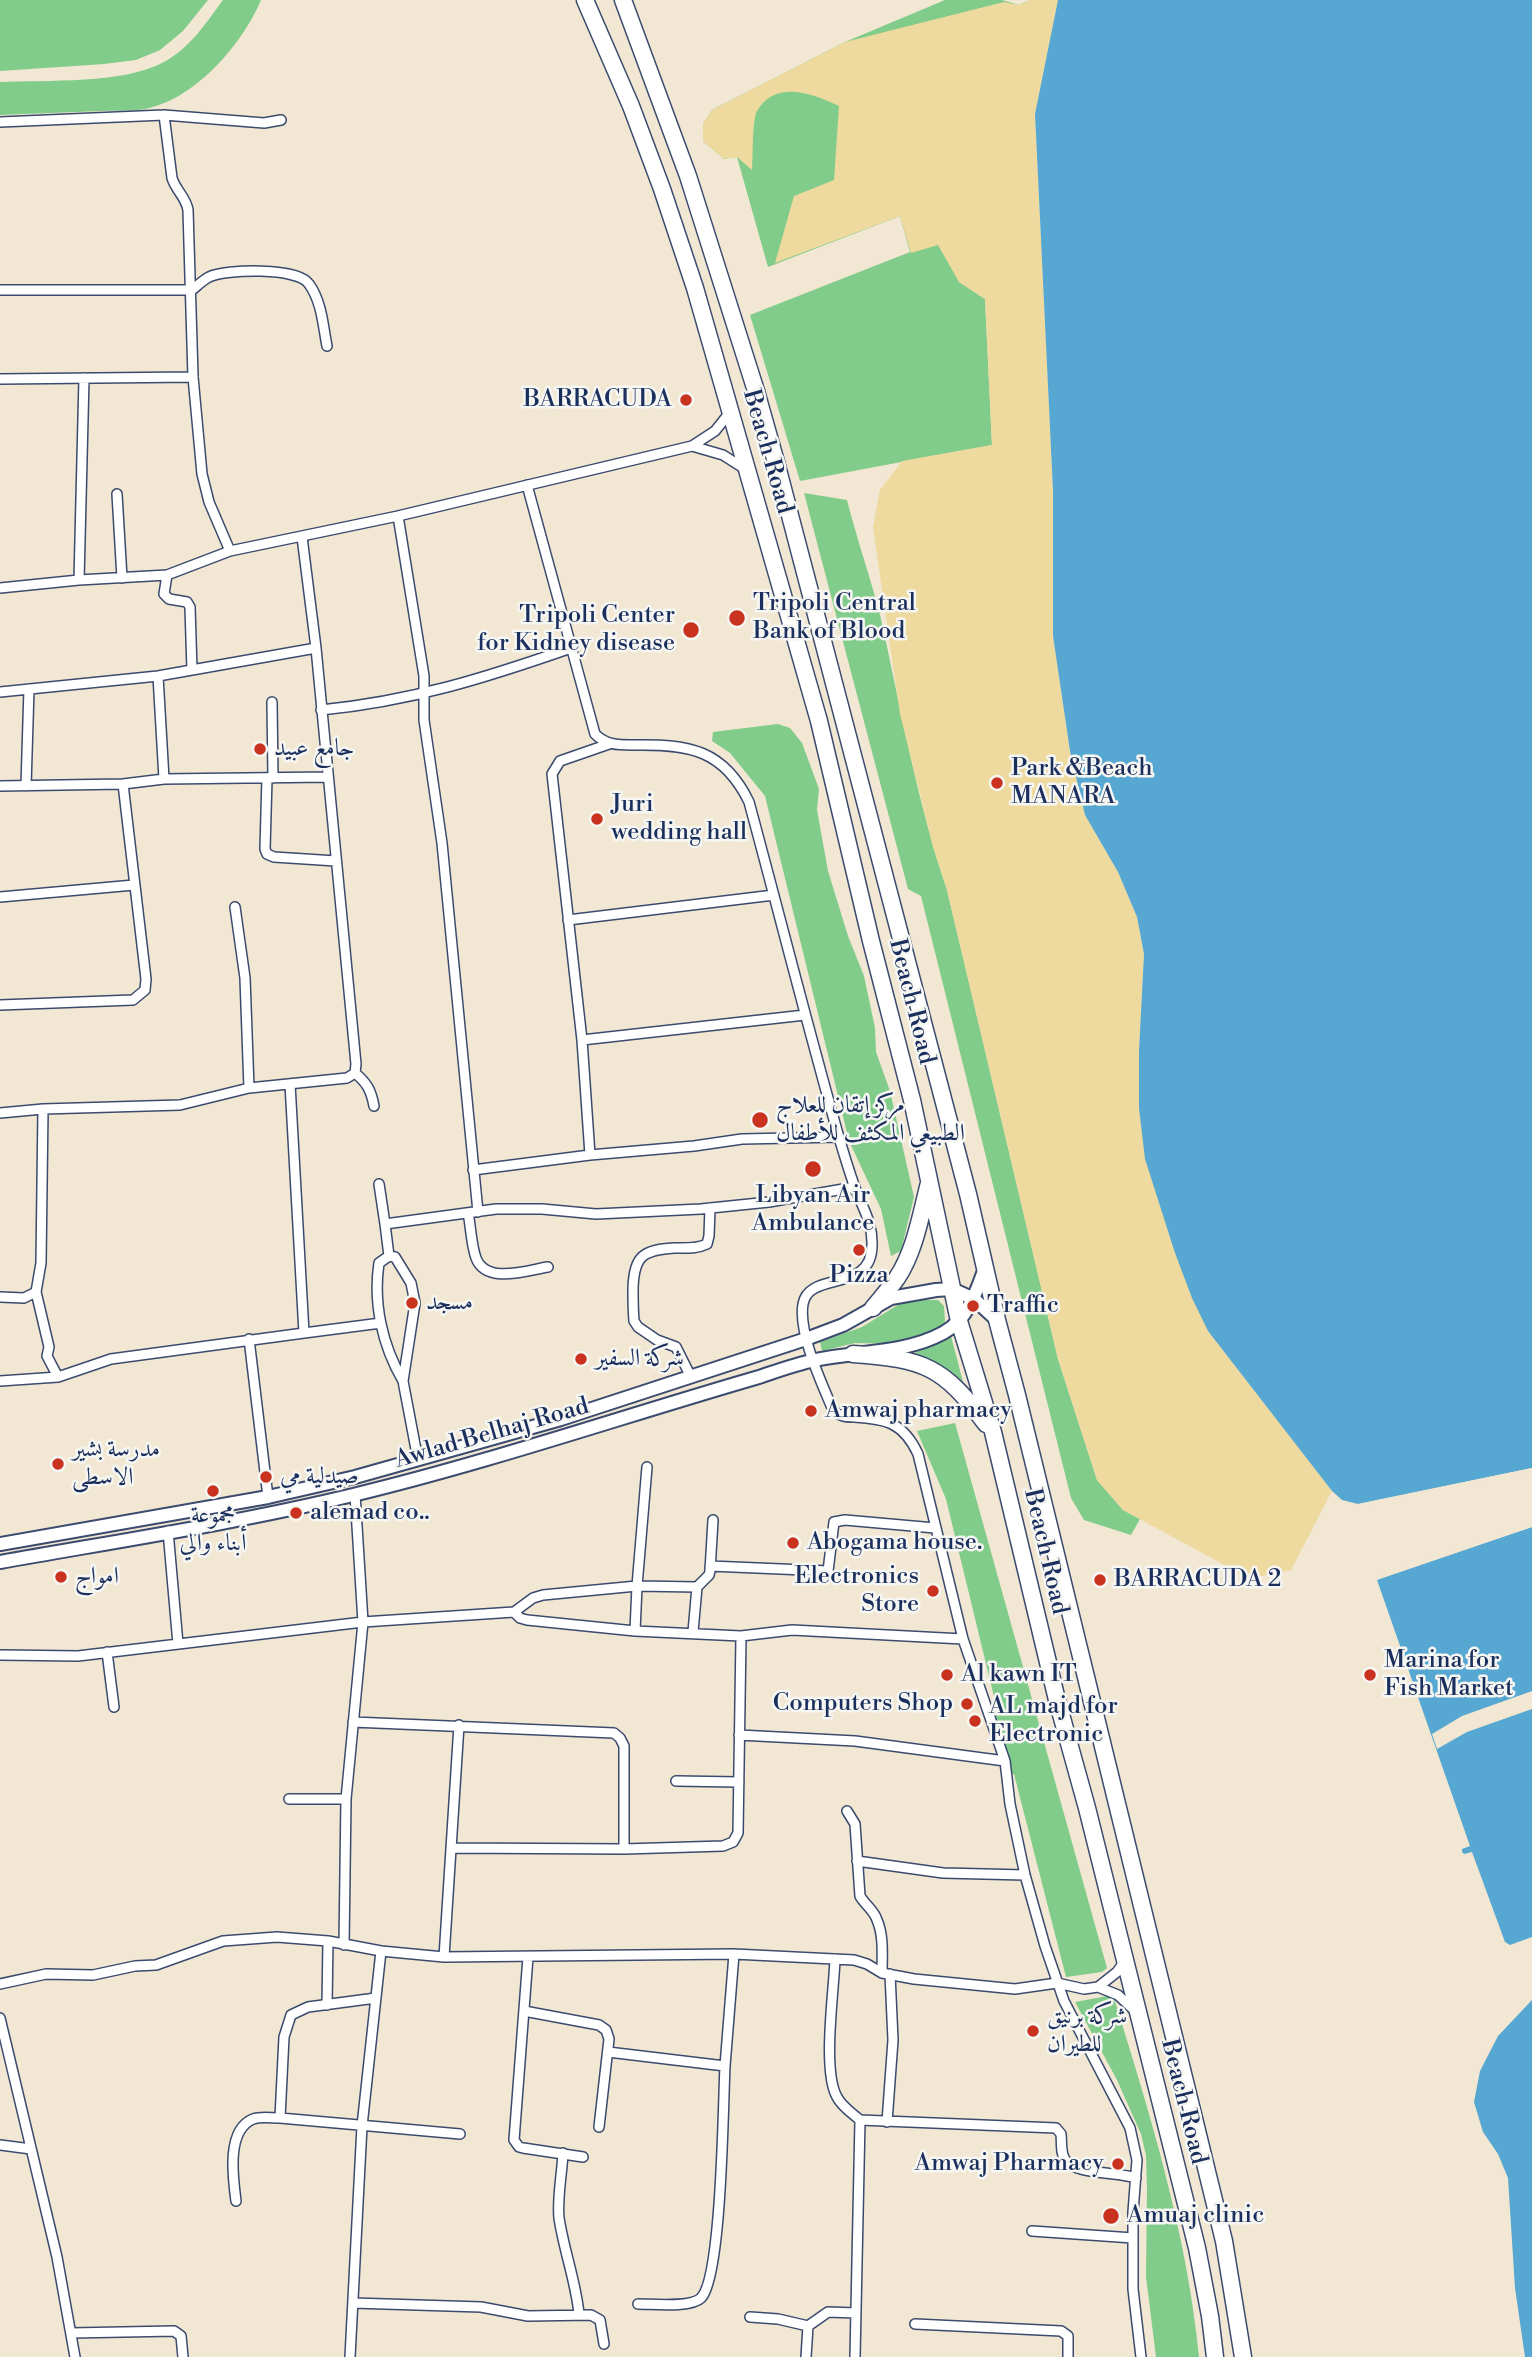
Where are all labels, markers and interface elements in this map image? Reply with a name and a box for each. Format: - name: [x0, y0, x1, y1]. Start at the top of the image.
- place label: BARRACUDA: [523, 386, 672, 414]
- street label: Beach Road: [736, 387, 798, 517]
- marker: BARRACUDA: [678, 392, 694, 408]
- place label: Tripoli Central Bank of Blood: [753, 590, 916, 646]
- place label: Tripoli Center for Kidney disease: [477, 602, 675, 658]
- marker: Tripoli Central Bank of Blood: [727, 608, 747, 628]
- marker: Tripoli Center for Kidney disease: [681, 620, 701, 640]
- place label: جامع عبيد: [274, 735, 355, 763]
- marker: جامع عبيد: [252, 741, 268, 757]
- place label: Park &Beach MANARA: [1011, 755, 1152, 811]
- marker: Park &Beach MANARA: [989, 775, 1005, 791]
- place label: Juri wedding hall: [611, 791, 747, 847]
- marker: Juri wedding hall: [589, 811, 605, 827]
- street label: Beach Road: [882, 936, 940, 1068]
- place label: مركز إتقان للعلاج الطبيعي المكثف للأطفال: [776, 1092, 965, 1148]
- marker: مركز إتقان للعلاج الطبيعي المكثف للأطفال: [750, 1110, 770, 1130]
- marker: Libyan Air Ambulance: [803, 1159, 823, 1179]
- place label: Libyan Air Ambulance: [752, 1182, 874, 1238]
- marker: Pizza: [851, 1242, 867, 1258]
- place label: Pizza: [829, 1262, 889, 1290]
- place label: مسجد: [426, 1289, 473, 1317]
- place label: Traffic: [987, 1292, 1059, 1320]
- marker: مسجد: [404, 1295, 420, 1311]
- marker: Traffic: [965, 1298, 981, 1314]
- place label: شركة السفير: [595, 1345, 684, 1373]
- marker: شركة السفير: [573, 1351, 589, 1367]
- street label: Awlad Belhaj Road: [392, 1393, 592, 1475]
- place label: Amwaj pharmacy: [825, 1397, 1012, 1425]
- marker: Amwaj pharmacy: [803, 1403, 819, 1419]
- place label: مدرسة بشير الاسطى: [72, 1436, 160, 1492]
- marker: مدرسة بشير الاسطى: [50, 1456, 66, 1472]
- place label: صيدلية مي: [280, 1463, 359, 1491]
- marker: صيدلية مي: [258, 1469, 274, 1485]
- marker: مجموعة أبناء والي: [205, 1483, 221, 1499]
- street label: Beach Road: [1017, 1486, 1073, 1618]
- place label: alemad co..: [310, 1499, 430, 1527]
- place label: مجموعة أبناء والي: [179, 1502, 247, 1558]
- marker: alemad co..: [288, 1505, 304, 1521]
- place label: Abogama house.: [807, 1529, 982, 1557]
- marker: Abogama house.: [785, 1535, 801, 1551]
- place label: امواج: [75, 1563, 119, 1591]
- place label: Electronics Store: [794, 1563, 919, 1619]
- place label: BARRACUDA 2: [1114, 1566, 1281, 1594]
- marker: امواج: [53, 1569, 69, 1585]
- marker: BARRACUDA 2: [1092, 1572, 1108, 1588]
- marker: Electronics Store: [925, 1583, 941, 1599]
- place label: Marina for Fish Market: [1384, 1647, 1514, 1703]
- place label: Al kawn IT: [961, 1661, 1077, 1689]
- marker: Al kawn IT: [939, 1667, 955, 1683]
- marker: Marina for Fish Market: [1362, 1667, 1378, 1683]
- place label: Computers Shop: [773, 1690, 953, 1718]
- place label: AL majd for Electronic: [989, 1693, 1118, 1749]
- marker: Computers Shop: [959, 1696, 975, 1712]
- marker: AL majd for Electronic: [967, 1713, 983, 1729]
- place label: شركة برنيق للطيران: [1047, 2003, 1127, 2059]
- marker: شركة برنيق للطيران: [1025, 2023, 1041, 2039]
- street label: Beach Road: [1154, 2036, 1212, 2168]
- place label: Amwaj Pharmacy: [914, 2150, 1104, 2178]
- marker: Amwaj Pharmacy: [1110, 2156, 1126, 2172]
- place label: Amuaj clinic: [1127, 2202, 1264, 2230]
- marker: Amuaj clinic: [1101, 2206, 1121, 2226]

